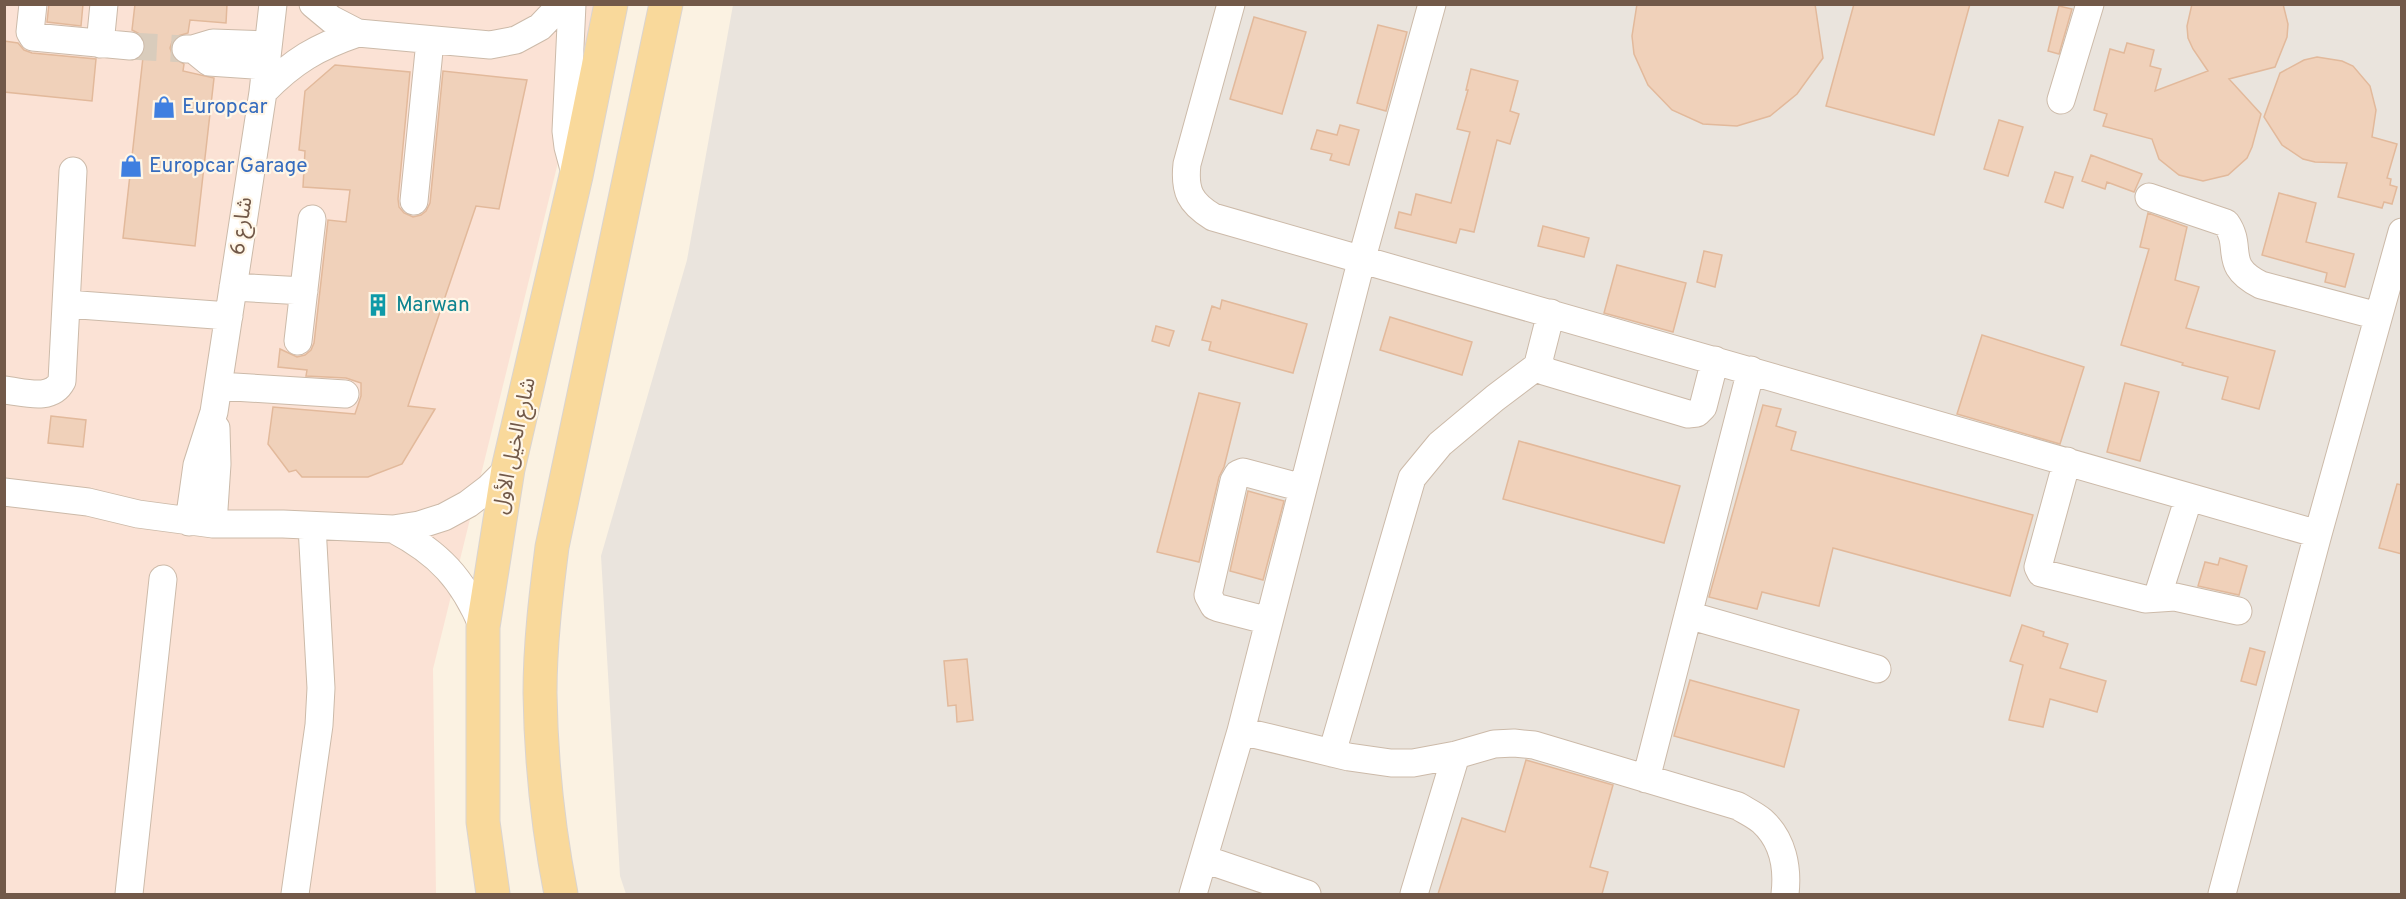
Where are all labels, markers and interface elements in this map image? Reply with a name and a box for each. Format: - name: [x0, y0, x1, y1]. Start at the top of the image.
- shop icon: Europcar: [151, 94, 177, 120]
- place label: Europcar: [182, 94, 268, 121]
- shop icon: Europcar Garage: [118, 153, 144, 179]
- place label: Europcar Garage: [149, 153, 308, 180]
- street label: شارع 6: [225, 195, 259, 257]
- building icon: Marwan: [365, 292, 391, 318]
- place label: Marwan: [396, 292, 470, 319]
- street label: شارع الخيل الأول: [487, 375, 543, 517]

